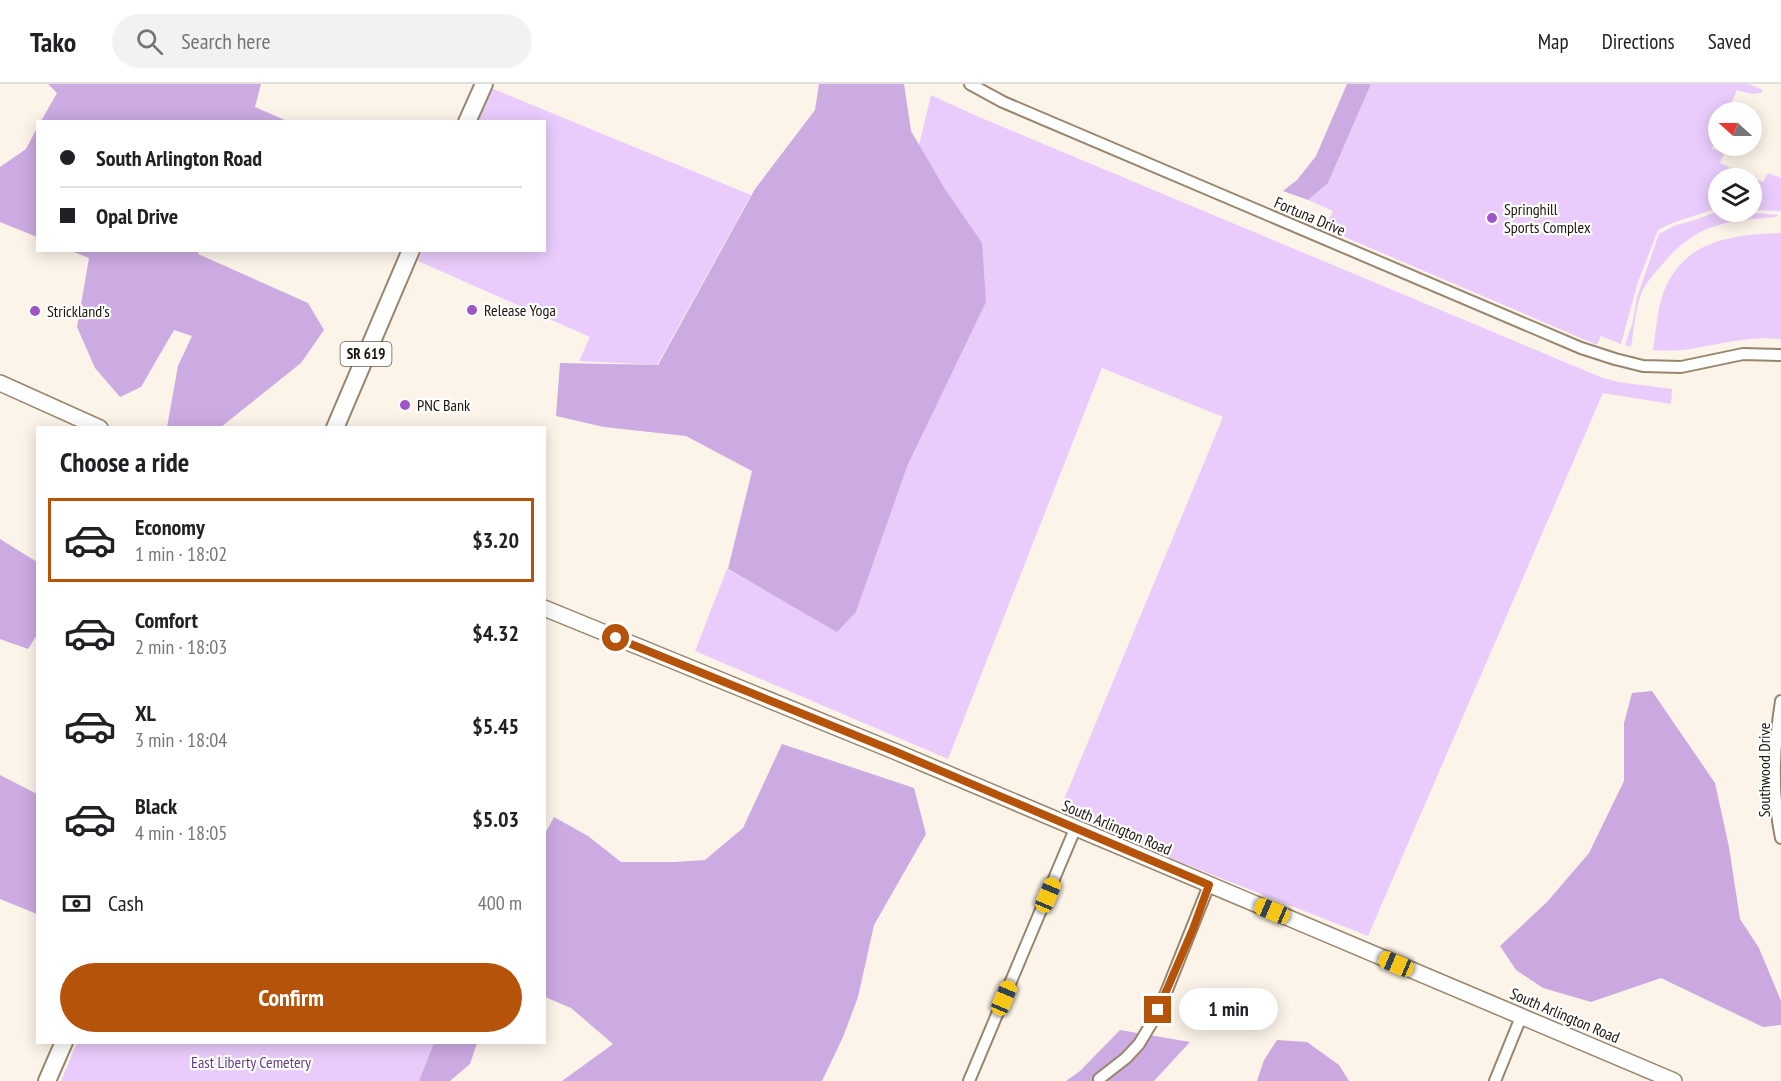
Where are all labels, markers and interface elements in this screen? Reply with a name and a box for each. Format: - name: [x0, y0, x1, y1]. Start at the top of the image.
- search box: [112, 14, 532, 68]
- text: Tako: [30, 23, 76, 60]
- icon: search: [133, 25, 166, 58]
- text: Search here: [181, 27, 271, 55]
- text: Map: [1538, 28, 1569, 55]
- text: Directions: [1602, 28, 1675, 55]
- text: Saved: [1708, 28, 1751, 55]
- north arrow: [1708, 102, 1762, 156]
- map controls: [1708, 102, 1762, 222]
- text: South Arlington Road: [96, 144, 262, 172]
- button: layers: [1708, 168, 1762, 222]
- street label: Fortuna Drive: [1271, 192, 1349, 240]
- place label: Springhill Sports Complex: [1504, 199, 1591, 237]
- text: Opal Drive: [96, 202, 178, 230]
- marker: Springhill Sports Complex: [1485, 211, 1499, 225]
- place label: Release Yoga: [484, 300, 556, 320]
- place label: Strickland's: [47, 301, 110, 321]
- marker: Release Yoga: [465, 303, 479, 317]
- marker: Strickland's: [28, 304, 42, 318]
- road number: SR 619: [340, 342, 392, 366]
- place label: PNC Bank: [417, 395, 471, 415]
- marker: PNC Bank: [398, 398, 412, 412]
- text: Choose a ride: [60, 445, 189, 479]
- icon: car: [63, 513, 117, 567]
- text: Economy: [135, 513, 205, 541]
- text: $3.20: [472, 526, 519, 554]
- text: 1 min · 18:02: [135, 541, 227, 567]
- icon: car: [63, 606, 117, 660]
- text: Comfort: [135, 606, 198, 634]
- text: $4.32: [472, 619, 519, 647]
- route start: [602, 624, 629, 651]
- text: 2 min · 18:03: [135, 634, 227, 660]
- icon: car: [63, 699, 117, 753]
- text: XL: [135, 699, 156, 727]
- text: $5.45: [472, 712, 519, 740]
- street label: Southwood Drive: [1754, 723, 1774, 817]
- text: 3 min · 18:04: [135, 727, 227, 753]
- icon: car: [63, 792, 117, 846]
- text: Black: [135, 792, 177, 820]
- street label: South Arlington Road: [1059, 795, 1175, 859]
- text: $5.03: [472, 805, 519, 833]
- text: 4 min · 18:05: [135, 820, 227, 846]
- car: [1033, 875, 1063, 915]
- icon: cash: [60, 887, 93, 920]
- text: Cash: [108, 889, 144, 917]
- text: 400 m: [478, 890, 522, 916]
- car: [1252, 896, 1292, 926]
- car: [1376, 949, 1416, 979]
- button: Confirm: [60, 963, 522, 1032]
- car: [989, 978, 1019, 1018]
- street label: South Arlington Road: [1507, 983, 1623, 1047]
- callout: 1 min: [1179, 989, 1278, 1031]
- route end: [1144, 996, 1171, 1023]
- text: 1 min: [1208, 996, 1249, 1022]
- park label: East Liberty Cemetery: [191, 1052, 311, 1072]

